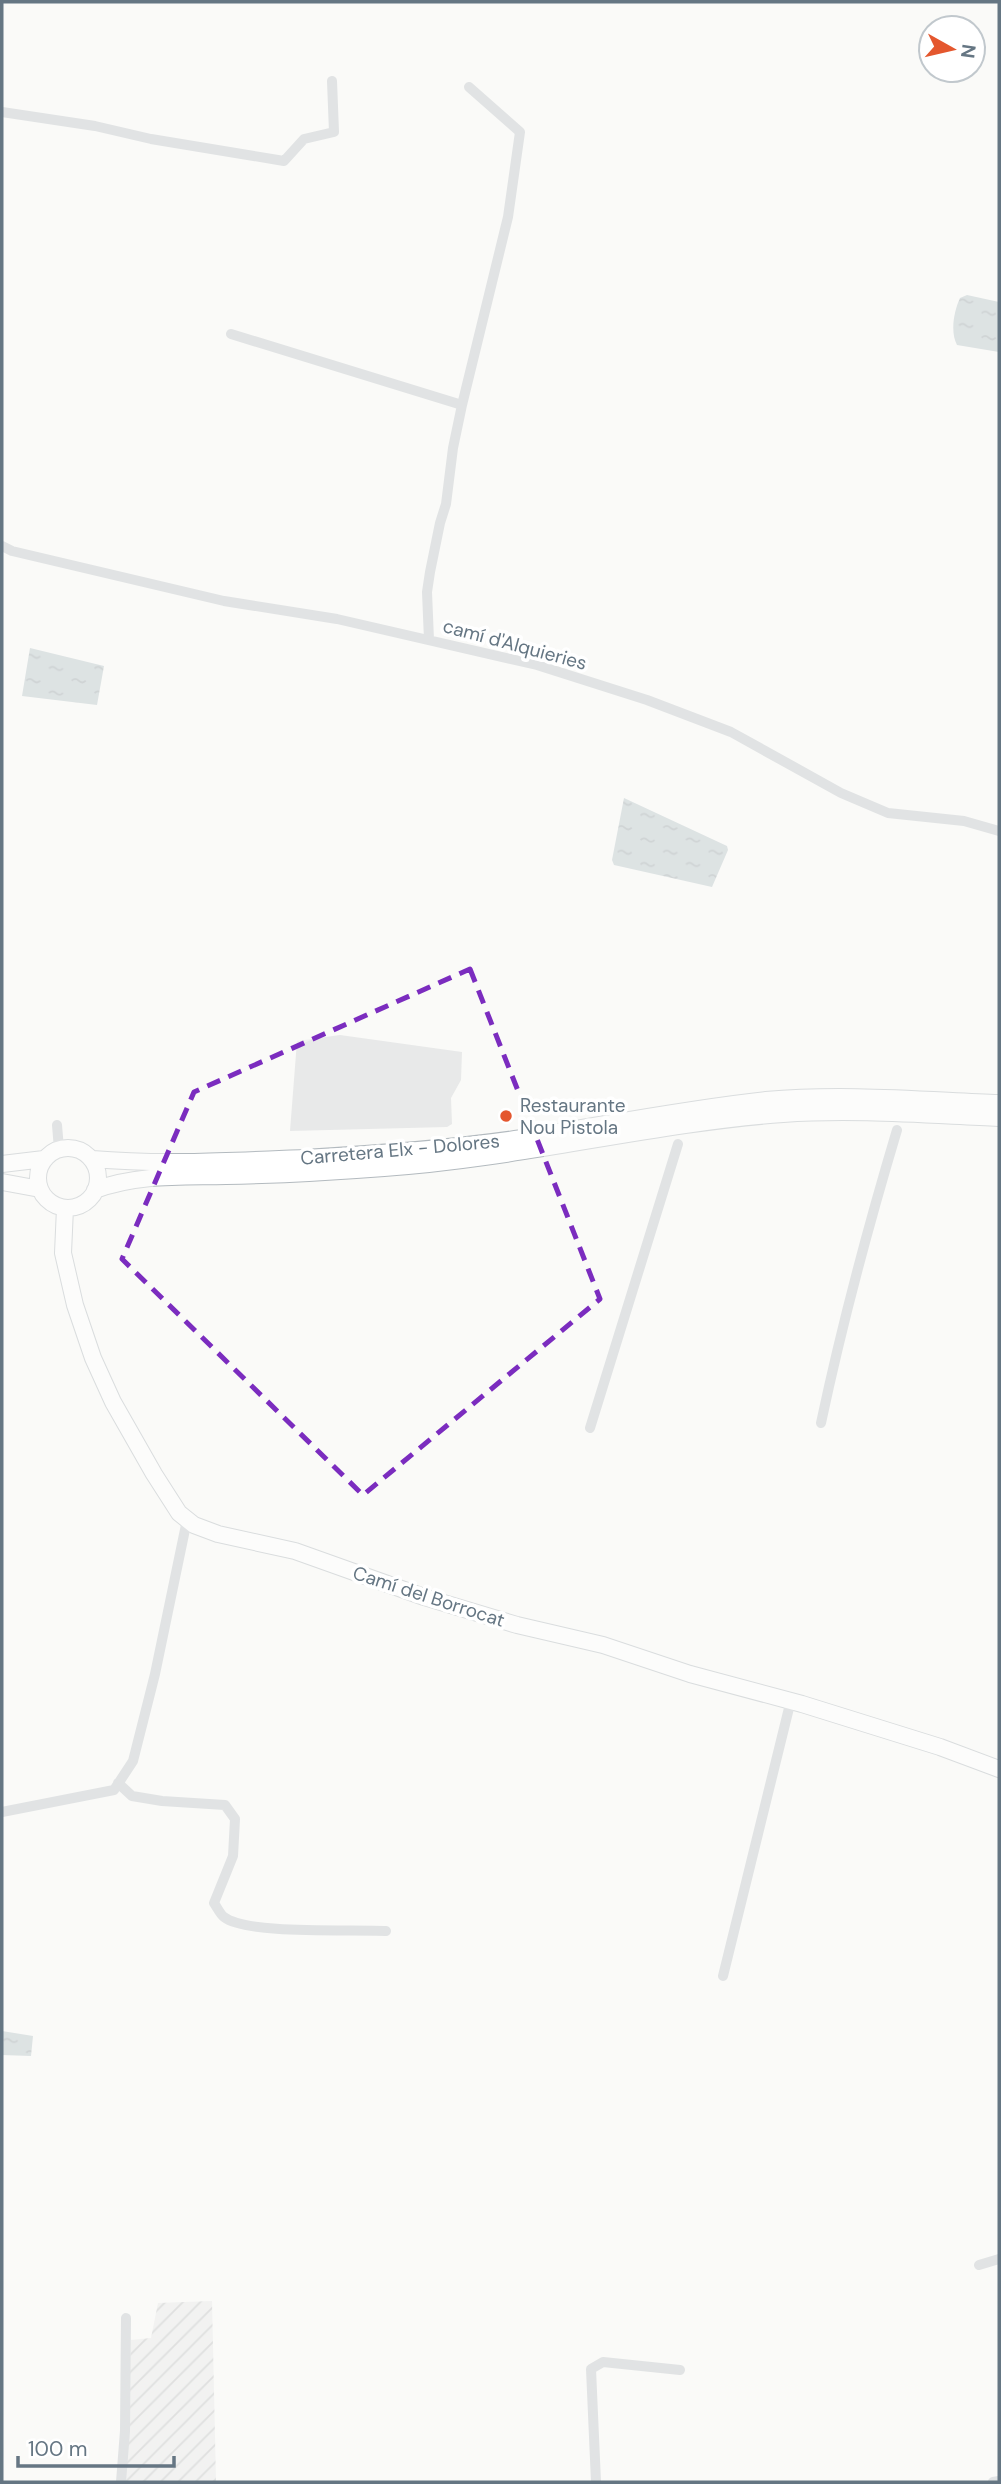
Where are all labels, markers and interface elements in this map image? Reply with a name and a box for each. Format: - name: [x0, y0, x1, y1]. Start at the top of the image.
- north arrow: [917, 14, 987, 84]
- text: N: [955, 43, 982, 60]
- street label: camí d'Alquieries: [440, 613, 590, 676]
- place label: Restaurante Nou Pistola: [520, 1093, 626, 1140]
- marker: Restaurante Nou Pistola: [498, 1108, 514, 1124]
- street label: Carretera Elx - Dolores: [299, 1128, 501, 1171]
- street label: Camí del Borrocat: [350, 1560, 508, 1633]
- scale bar: [18, 2424, 173, 2468]
- text: 100 m: [28, 2435, 88, 2463]

